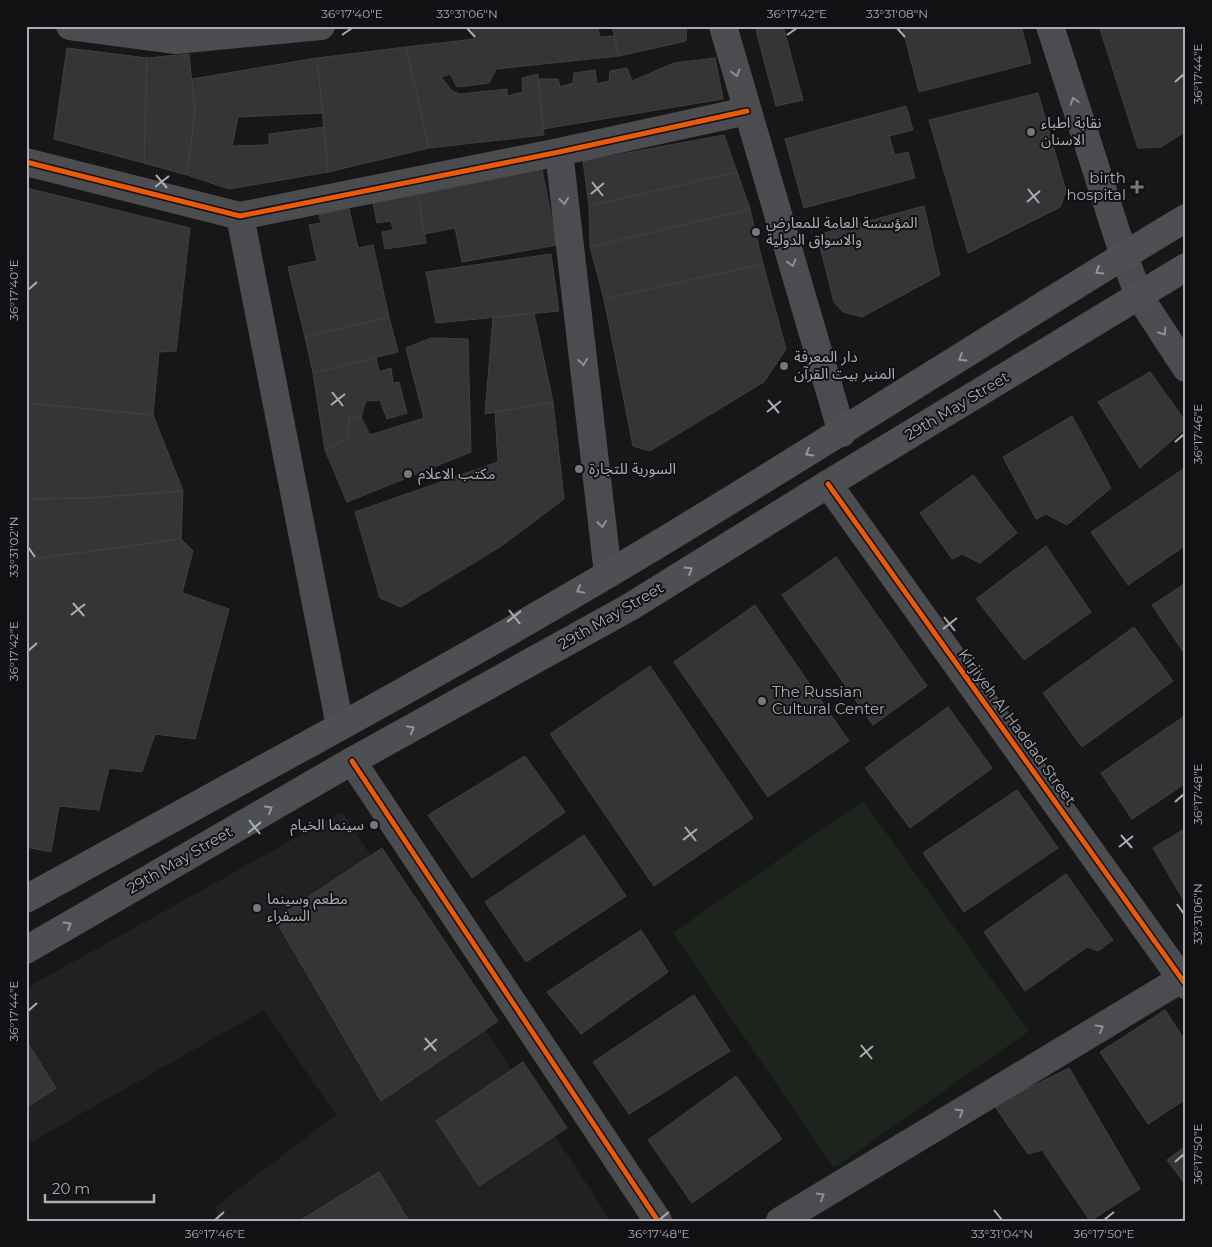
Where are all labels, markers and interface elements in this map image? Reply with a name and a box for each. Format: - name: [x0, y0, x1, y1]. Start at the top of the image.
- text: 36°17'40"E: [321, 6, 383, 21]
- text: 33°31'06"N: [436, 6, 498, 21]
- text: 36°17'42"E: [767, 6, 827, 21]
- text: 33°31'08"N: [866, 6, 928, 21]
- text: 36°17'44"E: [1190, 43, 1205, 105]
- one-way arrow: [731, 69, 741, 77]
- one-way arrow: [1070, 97, 1080, 105]
- place label: نقابة اطباء الاسنان: [1041, 113, 1101, 149]
- marker: نقابة اطباء الاسنان: [1025, 126, 1037, 138]
- place label: birth hospital: [1066, 168, 1126, 204]
- marker: birth hospital: [1130, 180, 1144, 194]
- one-way arrow: [558, 197, 569, 205]
- place label: المؤسسة العامة للمعارض والاسواق الدولية: [766, 213, 918, 249]
- marker: المؤسسة العامة للمعارض والاسواق الدولية: [750, 226, 762, 238]
- one-way arrow: [786, 258, 796, 266]
- text: 36°17'40"E: [6, 259, 21, 321]
- one-way arrow: [1096, 265, 1105, 274]
- one-way arrow: [1156, 327, 1166, 336]
- place label: دار المعرفة المنير بيت القرآن: [794, 347, 895, 383]
- one-way arrow: [958, 351, 967, 361]
- one-way arrow: [577, 359, 588, 367]
- marker: دار المعرفة المنير بيت القرآن: [778, 360, 790, 372]
- street label: 29th May Street: [901, 367, 1012, 444]
- text: 36°17'46"E: [1190, 404, 1205, 464]
- one-way arrow: [806, 447, 815, 457]
- place label: السورية للتجارة: [589, 459, 676, 478]
- marker: السورية للتجارة: [573, 463, 585, 475]
- place label: مكتب الاعلام: [418, 464, 496, 485]
- marker: مكتب الاعلام: [402, 468, 414, 480]
- text: 33°31'02"N: [6, 516, 21, 578]
- one-way arrow: [596, 520, 607, 528]
- one-way arrow: [683, 567, 692, 577]
- street label: 29th May Street: [555, 578, 667, 653]
- one-way arrow: [576, 584, 585, 594]
- text: 36°17'42"E: [6, 621, 21, 681]
- street label: Kirjiyeh Al Haddad Street: [954, 645, 1080, 808]
- place label: The Russian Cultural Center: [772, 682, 885, 718]
- marker: The Russian Cultural Center: [756, 695, 768, 707]
- one-way arrow: [405, 725, 414, 735]
- text: 36°17'48"E: [1190, 763, 1205, 825]
- one-way arrow: [264, 805, 273, 815]
- place label: سينما الخيام: [290, 815, 364, 836]
- marker: سينما الخيام: [368, 819, 380, 831]
- street label: 29th May Street: [124, 822, 236, 897]
- text: 33°31'06"N: [1190, 883, 1205, 945]
- place label: مطعم وسينما السفراء: [267, 889, 348, 925]
- marker: مطعم وسينما السفراء: [251, 902, 263, 914]
- one-way arrow: [62, 921, 71, 931]
- text: 36°17'44"E: [6, 980, 21, 1042]
- one-way arrow: [1094, 1024, 1103, 1034]
- one-way arrow: [955, 1108, 964, 1118]
- text: 36°17'50"E: [1190, 1124, 1205, 1184]
- scale bar: [45, 1172, 154, 1204]
- text: 20 m: [52, 1179, 90, 1198]
- one-way arrow: [816, 1192, 825, 1202]
- text: 36°17'46"E: [185, 1226, 245, 1241]
- text: 36°17'48"E: [628, 1226, 690, 1241]
- text: 33°31'04"N: [971, 1226, 1033, 1241]
- text: 36°17'50"E: [1074, 1226, 1134, 1241]

